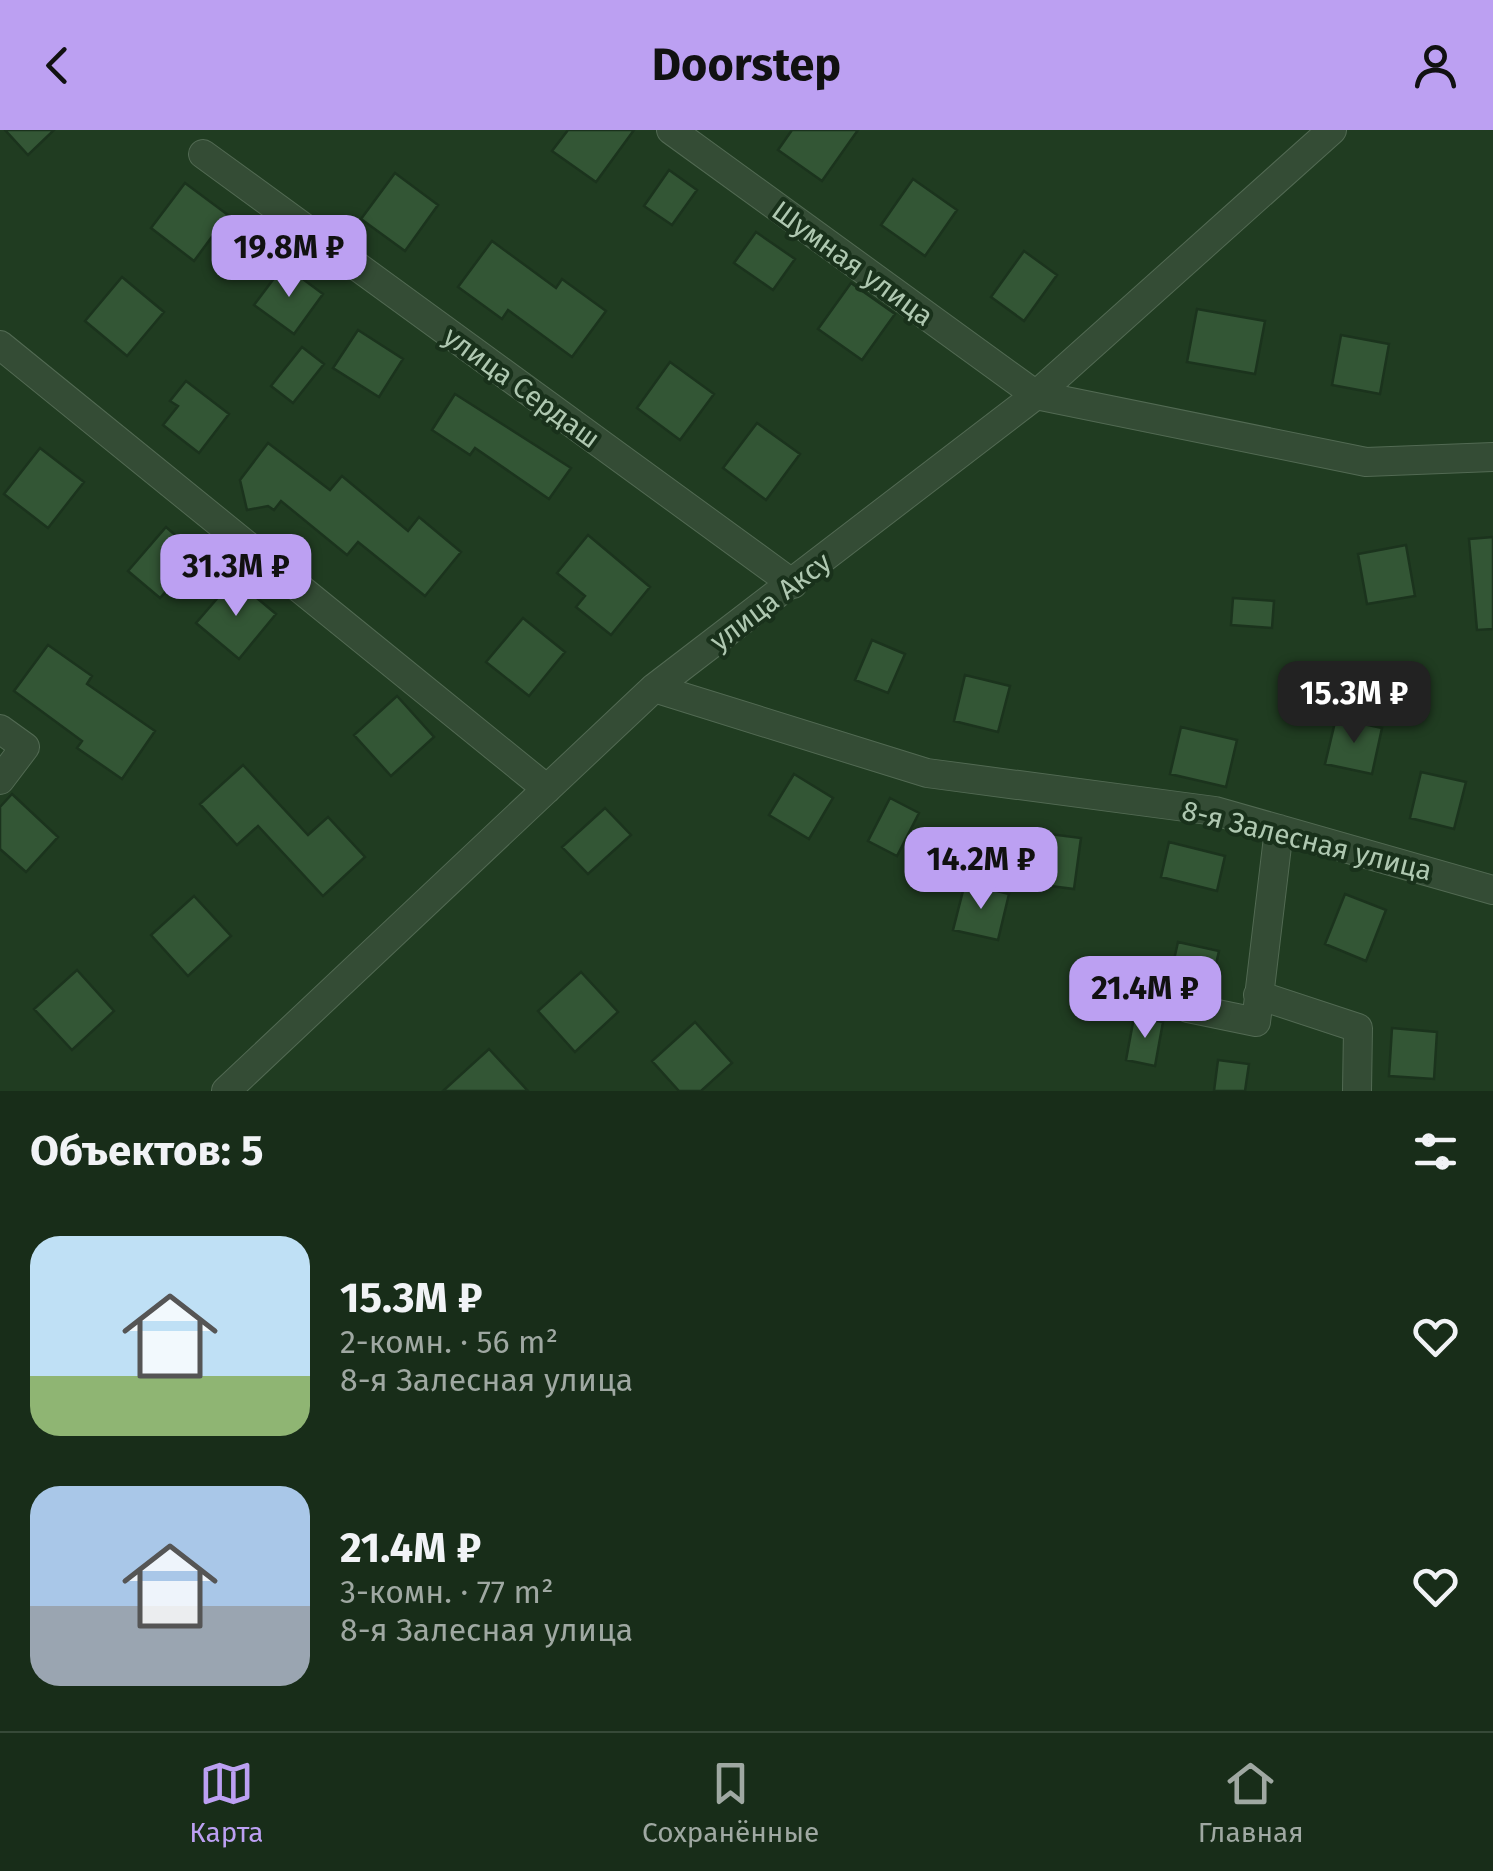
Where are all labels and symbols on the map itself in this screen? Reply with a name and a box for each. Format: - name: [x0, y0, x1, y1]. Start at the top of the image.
- street label: Шумная улица: [766, 194, 940, 333]
- pin: 19.8M ₽: [197, 215, 381, 300]
- street label: улица Сердаш: [437, 320, 606, 455]
- pin: 31.3M ₽: [144, 534, 328, 619]
- street label: улица Аксу: [703, 545, 837, 658]
- pin: 15.3M ₽: [1262, 661, 1446, 746]
- street label: 8-я Залесная улица: [1178, 793, 1435, 888]
- pin: 14.2M ₽: [889, 827, 1073, 912]
- pin: 21.4M ₽: [1053, 956, 1237, 1041]

